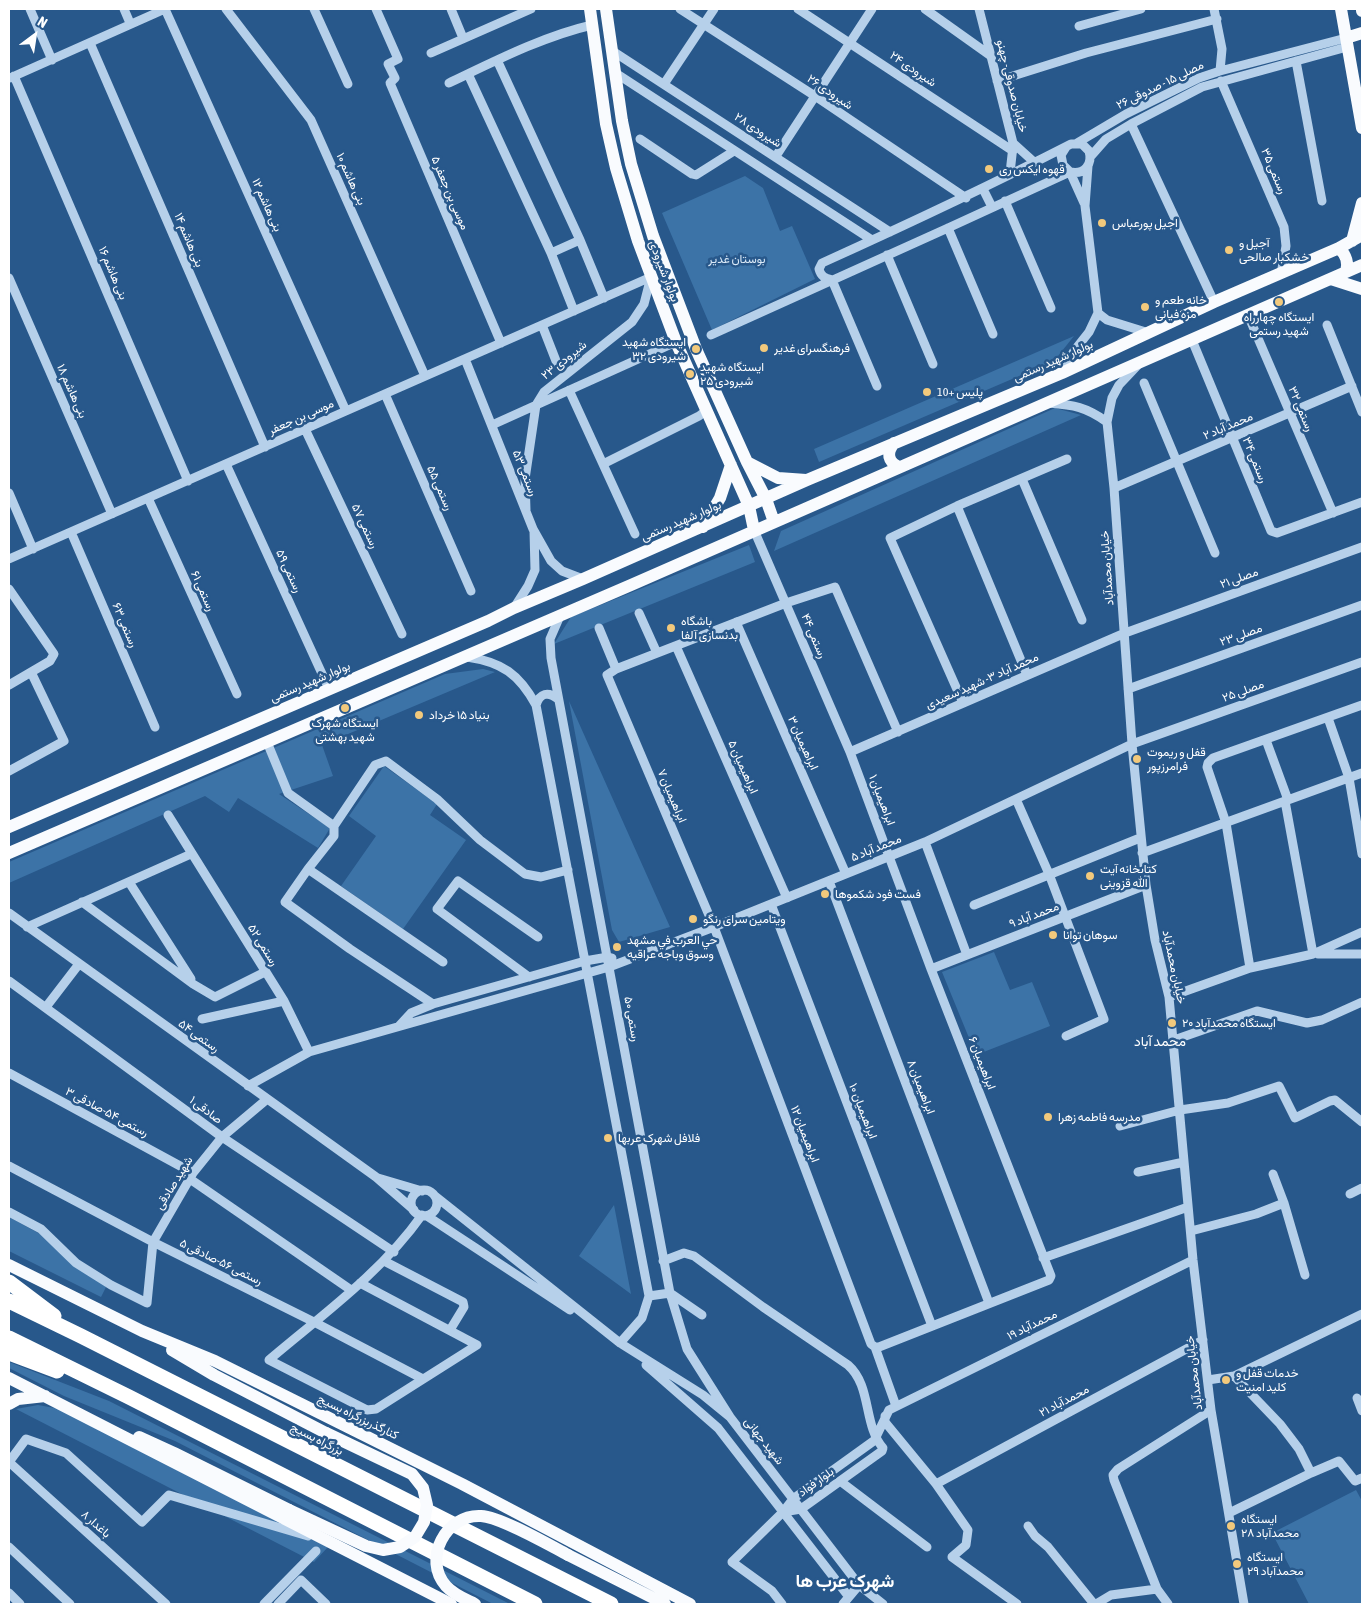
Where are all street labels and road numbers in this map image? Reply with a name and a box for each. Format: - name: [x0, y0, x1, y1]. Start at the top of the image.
- street label: خیابان صدوقی- چهنو: [994, 38, 1030, 134]
- street label: شیرودی ۲۴: [887, 48, 939, 90]
- street label: مصلی ۱۵ - صدوقی ۲۶: [1114, 58, 1206, 112]
- street label: شیرودی ۲۶: [804, 71, 856, 113]
- street label: شیرودی ۲۸: [732, 109, 784, 151]
- street label: رستمی ۳۵: [1258, 146, 1290, 196]
- street label: بنی هاشم ۱۰: [333, 151, 369, 207]
- street label: موسی بن جعفر ۵: [428, 154, 472, 232]
- street label: بنی هاشم ۱۲: [249, 176, 285, 234]
- street label: بنی هاشم ۱۴: [171, 211, 207, 269]
- street label: بولوار شیرودی: [646, 238, 682, 304]
- street label: بنی هاشم ۱۶: [95, 244, 131, 302]
- street label: شیرودی ۲۳: [538, 337, 590, 383]
- street label: بولوار شهید رستمی: [1011, 337, 1095, 385]
- street label: بنی هاشم ۱۸: [54, 362, 90, 420]
- street label: رستمی ۳۲: [1285, 384, 1317, 434]
- street label: موسی بن جعفر: [266, 396, 336, 438]
- street label: محمد آباد ۲: [1201, 409, 1255, 443]
- street label: رستمی ۳۴: [1239, 435, 1271, 485]
- street label: رستمی ۵۳: [509, 448, 541, 498]
- street label: رستمی ۵۵: [424, 463, 456, 513]
- street label: بولوار شهید رستمی: [639, 498, 723, 544]
- street label: رستمی ۵۷: [348, 501, 382, 551]
- street label: خیابان محمدآباد: [1097, 530, 1117, 606]
- street label: رستمی ۵۹: [273, 547, 305, 595]
- street label: مصلی ۲۱: [1218, 564, 1260, 592]
- street label: رستمی ۶۱: [188, 569, 218, 613]
- street label: رستمی ۶۳: [109, 600, 141, 650]
- street label: رستمی ۴۴: [798, 611, 830, 661]
- street label: مصلی ۲۳: [1218, 621, 1264, 649]
- street label: محمد آباد ۳- شهید سعیدی: [923, 650, 1041, 712]
- street label: بولوار شهید رستمی: [268, 659, 352, 705]
- street label: مصلی ۲۵: [1220, 677, 1266, 705]
- street label: ابراهیمیان ۳: [785, 714, 821, 772]
- street label: ابراهیمیان ۵: [725, 738, 761, 796]
- street label: ابراهیمیان ۷: [654, 767, 690, 825]
- street label: ابراهیمیان ۱: [866, 773, 898, 827]
- street label: محمد آباد ۵: [849, 831, 903, 865]
- street label: محمد آباد ۹: [1007, 899, 1061, 931]
- street label: رستمی ۵۲: [244, 921, 282, 969]
- street label: خیابان محمدآباد: [1159, 929, 1189, 1005]
- street label: رستمی ۵۰: [621, 995, 643, 1043]
- street label: رستمی ۵۴: [176, 1016, 222, 1056]
- street label: ابراهیمیان ۶: [965, 1034, 999, 1092]
- street label: ابراهیمیان ۸: [904, 1058, 938, 1116]
- street label: ابراهیمیان ۱۰: [846, 1081, 880, 1141]
- street label: رستمی ۵۴-صادقی ۳: [63, 1084, 151, 1140]
- street label: صادقی ۱: [187, 1093, 225, 1127]
- street label: ابراهیمیان ۱۲: [788, 1104, 822, 1164]
- street label: شهید صادقی: [152, 1154, 196, 1212]
- street label: رستمی ۵۶-صادقی ۵: [177, 1236, 265, 1288]
- street label: محمدآباد ۱۹: [1005, 1307, 1059, 1343]
- street label: خیابان محمدآباد: [1182, 1335, 1206, 1411]
- street label: محمدآباد ۲۱: [1037, 1382, 1091, 1420]
- street label: کنارگذربزرگراه بسیج: [315, 1391, 401, 1443]
- street label: شهید جهانی: [741, 1414, 787, 1468]
- street label: بزرگراه بسیج: [288, 1420, 346, 1458]
- street label: بلوار فواد: [795, 1464, 837, 1500]
- street label: باغدار ۸: [78, 1507, 114, 1541]

